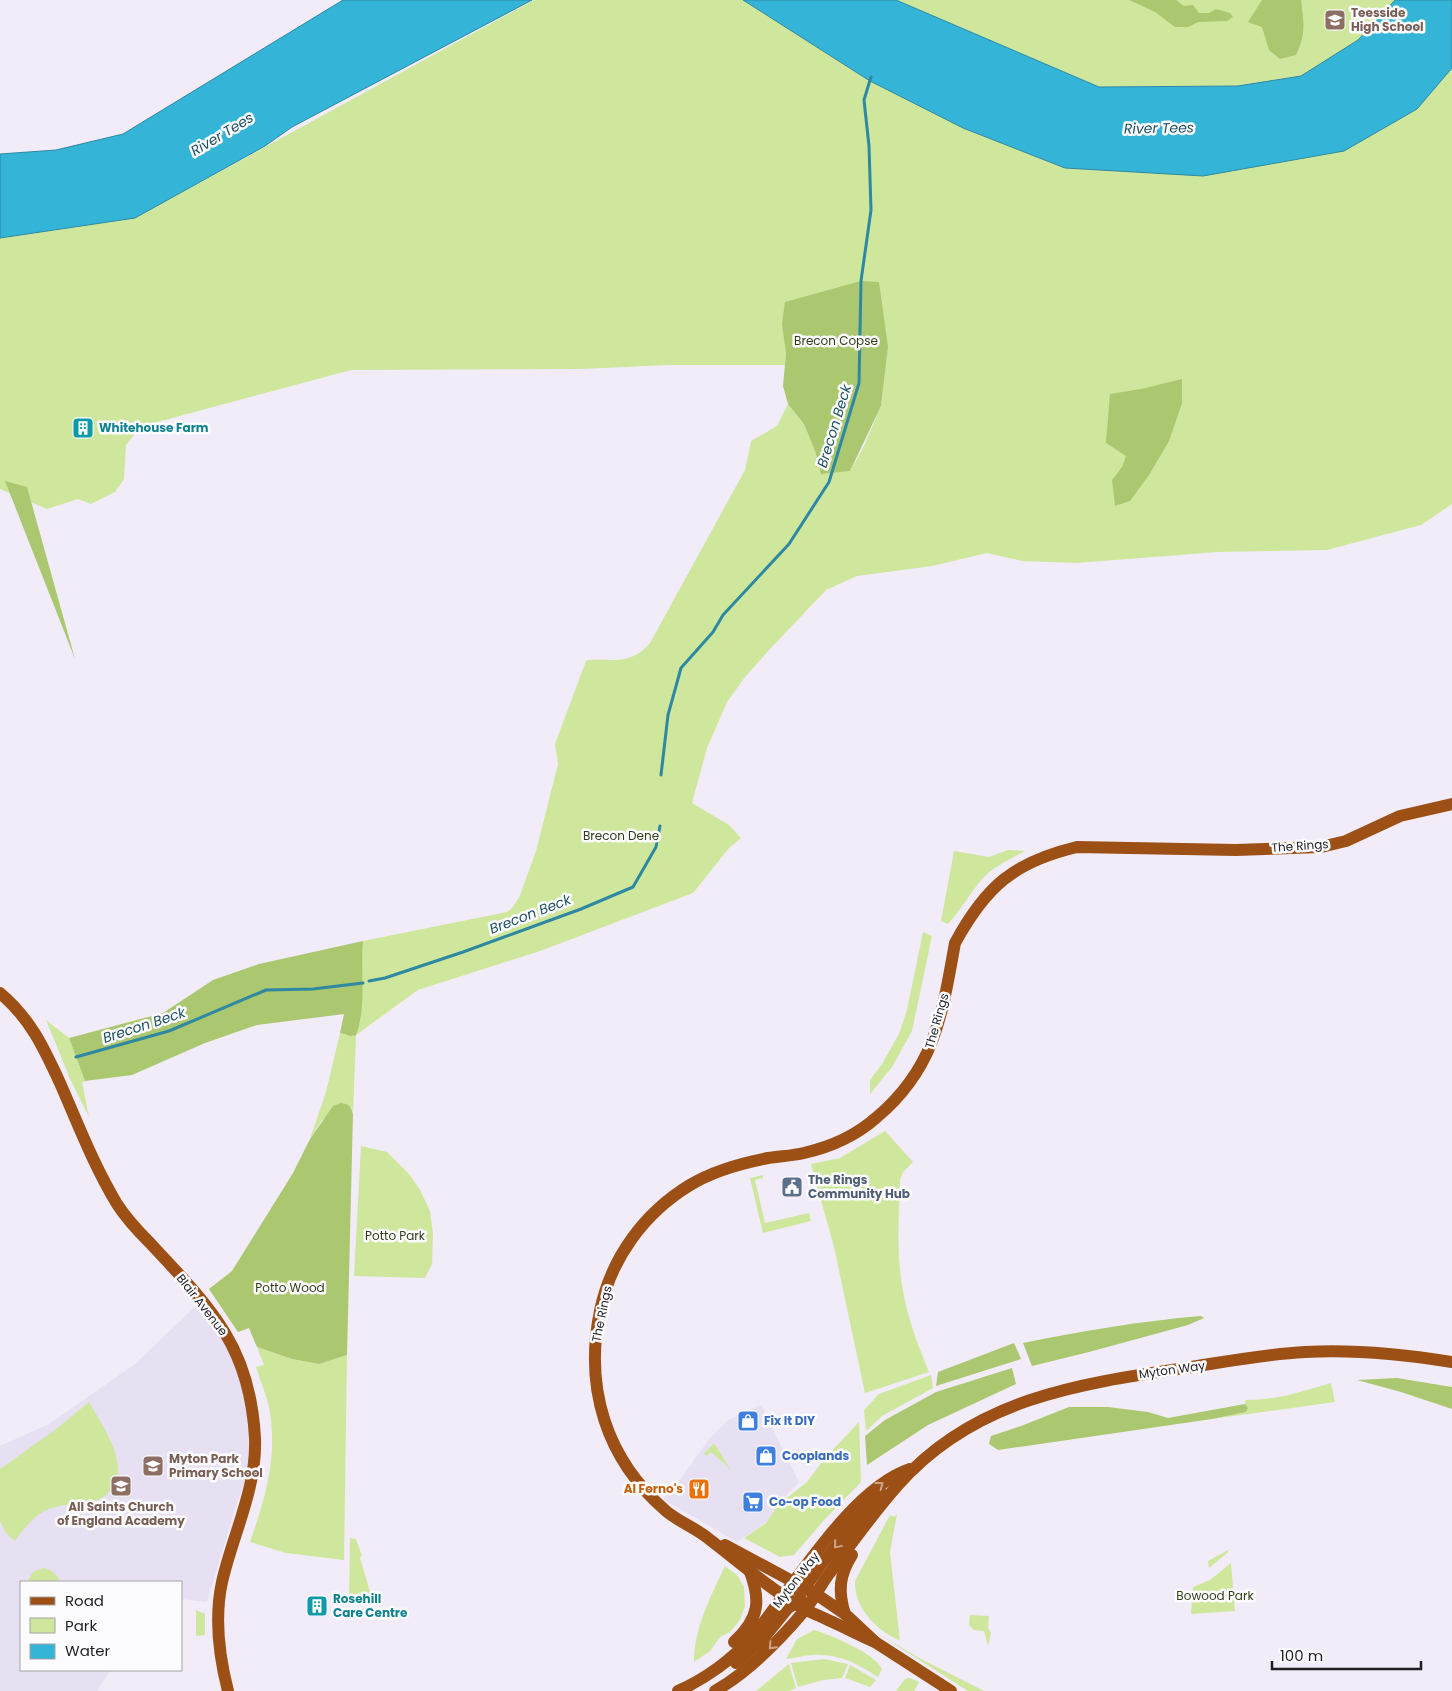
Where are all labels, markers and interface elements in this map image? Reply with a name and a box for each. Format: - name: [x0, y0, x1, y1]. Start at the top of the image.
- place label: Teesside High School: [1351, 4, 1424, 35]
- school or university icon: Teesside High School: [1323, 8, 1347, 32]
- water label: River Tees: [187, 107, 257, 161]
- water label: River Tees: [1124, 117, 1194, 139]
- park label: Brecon Copse: [794, 332, 878, 349]
- water label: Brecon Beck: [812, 381, 856, 470]
- building icon: Whitehouse Farm: [71, 416, 95, 440]
- place label: Whitehouse Farm: [99, 419, 209, 436]
- park label: Brecon Dene: [583, 827, 659, 844]
- street label: The Rings: [1271, 835, 1329, 856]
- water label: Brecon Beck: [486, 889, 574, 939]
- street label: The Rings: [920, 991, 953, 1051]
- water label: Brecon Beck: [100, 1002, 189, 1048]
- place label: The Rings Community Hub: [808, 1171, 910, 1202]
- public building icon: The Rings Community Hub: [780, 1175, 804, 1199]
- park label: Potto Park: [365, 1227, 426, 1244]
- street label: Blair Avenue: [173, 1270, 232, 1339]
- park label: Potto Wood: [255, 1279, 325, 1296]
- street label: The Rings: [587, 1284, 616, 1344]
- street label: Myton Way: [1138, 1356, 1206, 1383]
- shop icon: Fix It DIY: [736, 1409, 760, 1433]
- place label: Fix It DIY: [764, 1412, 815, 1429]
- shop icon: Cooplands: [754, 1444, 778, 1468]
- place label: Cooplands: [782, 1447, 850, 1464]
- place label: Myton Park Primary School: [169, 1450, 263, 1481]
- school or university icon: Myton Park Primary School: [141, 1454, 165, 1478]
- school or university icon: All Saints Church of England Academy: [109, 1474, 133, 1498]
- restaurant icon: Al Forno's: [687, 1477, 711, 1501]
- place label: Al Forno's: [624, 1480, 683, 1497]
- one-way arrow: [875, 1482, 884, 1491]
- supermarket icon: Co-op Food: [741, 1490, 765, 1514]
- place label: Co-op Food: [769, 1493, 841, 1510]
- place label: All Saints Church of England Academy: [57, 1498, 185, 1529]
- one-way arrow: [834, 1540, 843, 1549]
- street label: Myton Way: [768, 1548, 823, 1611]
- legend: [20, 1581, 182, 1671]
- park label: Bowood Park: [1176, 1587, 1254, 1604]
- text: Road: [65, 1590, 104, 1611]
- place label: Rosehill Care Centre: [333, 1590, 408, 1621]
- building icon: Rosehill Care Centre: [305, 1594, 329, 1618]
- text: Park: [65, 1615, 97, 1636]
- scale bar: [1272, 1638, 1421, 1670]
- text: Water: [65, 1640, 111, 1661]
- one-way arrow: [769, 1640, 778, 1649]
- text: 100 m: [1280, 1645, 1323, 1666]

